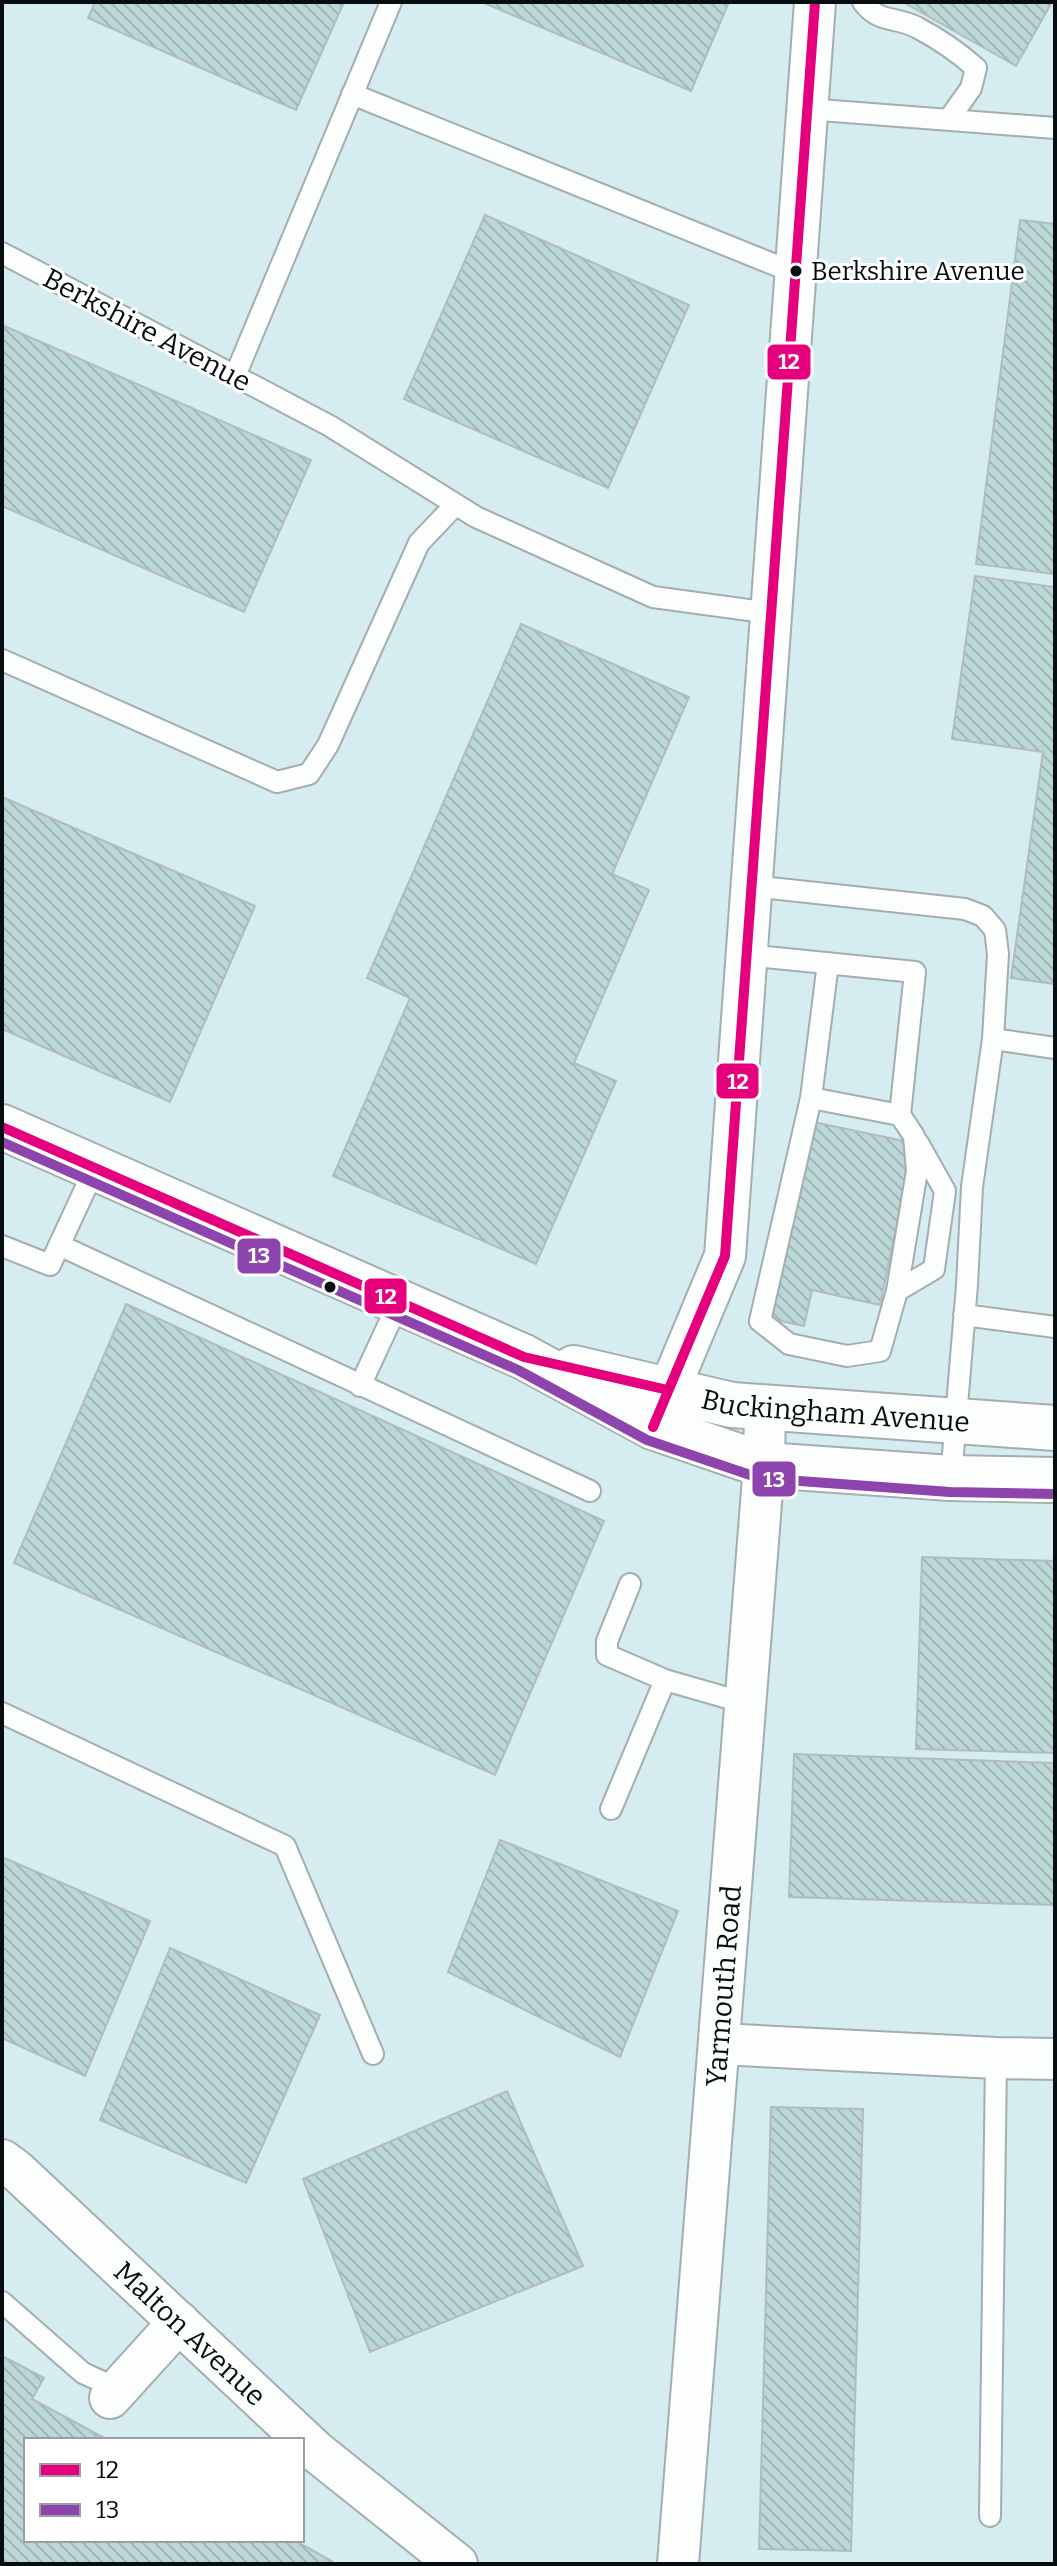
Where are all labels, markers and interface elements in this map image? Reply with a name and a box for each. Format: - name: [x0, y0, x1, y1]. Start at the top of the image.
- place label: Berkshire Avenue: [811, 256, 1025, 287]
- street label: Berkshire Avenue: [38, 261, 256, 399]
- marker: Berkshire Avenue: [788, 263, 804, 279]
- line badge: 12: [766, 343, 812, 381]
- text: 12: [778, 348, 800, 375]
- line badge: 12: [715, 1062, 760, 1100]
- text: 12: [727, 1068, 749, 1095]
- line badge: 13: [236, 1237, 282, 1275]
- text: 13: [248, 1242, 270, 1269]
- line badge: 12: [363, 1277, 408, 1315]
- unlabelled marker: [322, 1279, 338, 1295]
- text: 12: [375, 1283, 397, 1310]
- street label: Buckingham Avenue: [698, 1382, 971, 1438]
- line badge: 13: [751, 1460, 797, 1498]
- text: 13: [763, 1466, 785, 1493]
- street label: Yarmouth Road: [699, 1884, 748, 2088]
- street label: Malton Avenue: [108, 2254, 273, 2412]
- legend: [24, 2438, 304, 2542]
- text: 12: [96, 2456, 119, 2484]
- text: 13: [96, 2496, 119, 2524]

